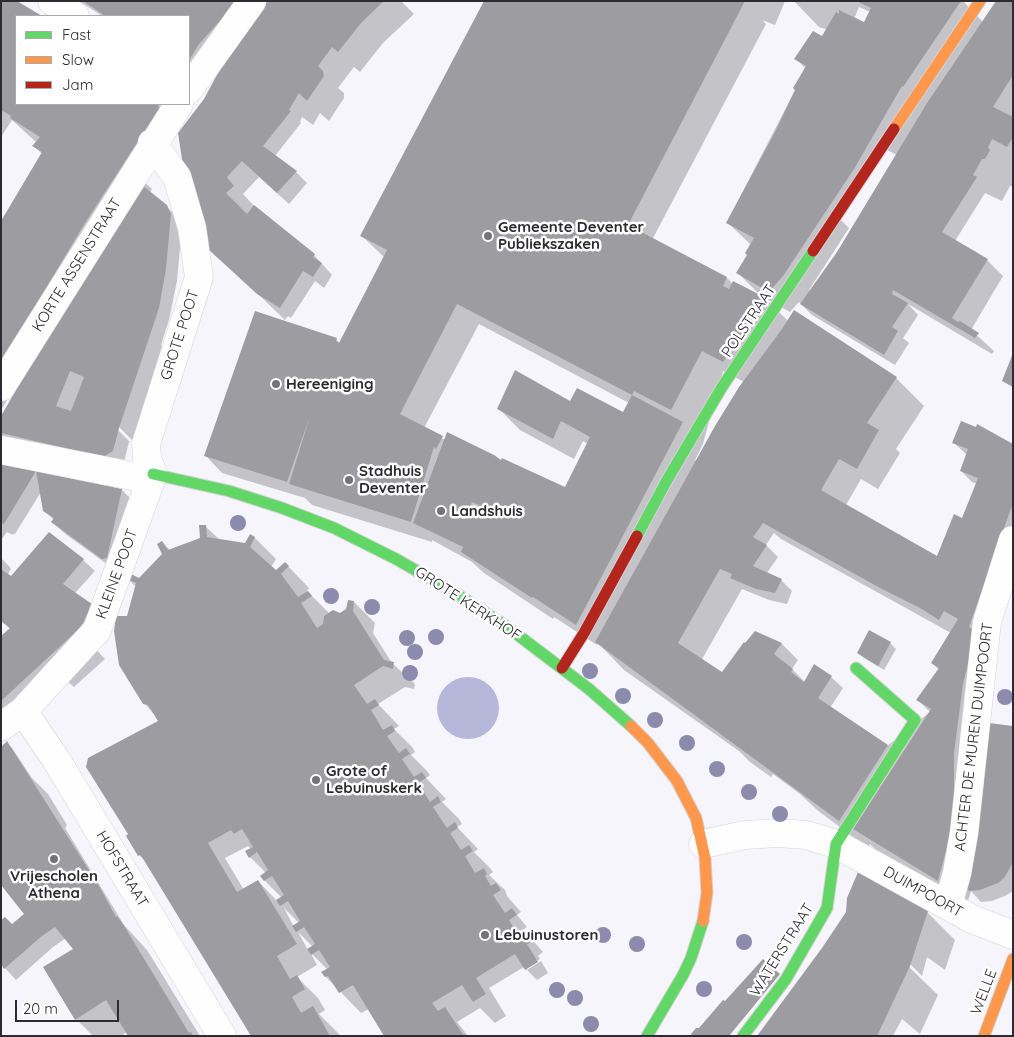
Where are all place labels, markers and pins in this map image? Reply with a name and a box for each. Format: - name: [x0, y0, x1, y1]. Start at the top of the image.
- place label: Gemeente Deventer Publiekszaken: [498, 218, 644, 253]
- marker: Gemeente Deventer Publiekszaken: [482, 230, 494, 242]
- place label: Hereeniging: [286, 375, 374, 393]
- marker: Hereeniging: [270, 378, 282, 390]
- place label: Stadhuis Deventer: [359, 462, 426, 497]
- marker: Stadhuis Deventer: [343, 474, 355, 486]
- place label: Landshuis: [451, 502, 523, 520]
- marker: Landshuis: [435, 505, 447, 517]
- place label: Grote of Lebuinuskerk: [326, 762, 422, 797]
- marker: Grote of Lebuinuskerk: [310, 774, 322, 786]
- marker: Vrijescholen Athena: [48, 853, 60, 865]
- place label: Vrijescholen Athena: [10, 867, 98, 902]
- place label: Lebuinustoren: [495, 926, 598, 944]
- marker: Lebuinustoren: [479, 929, 491, 941]

